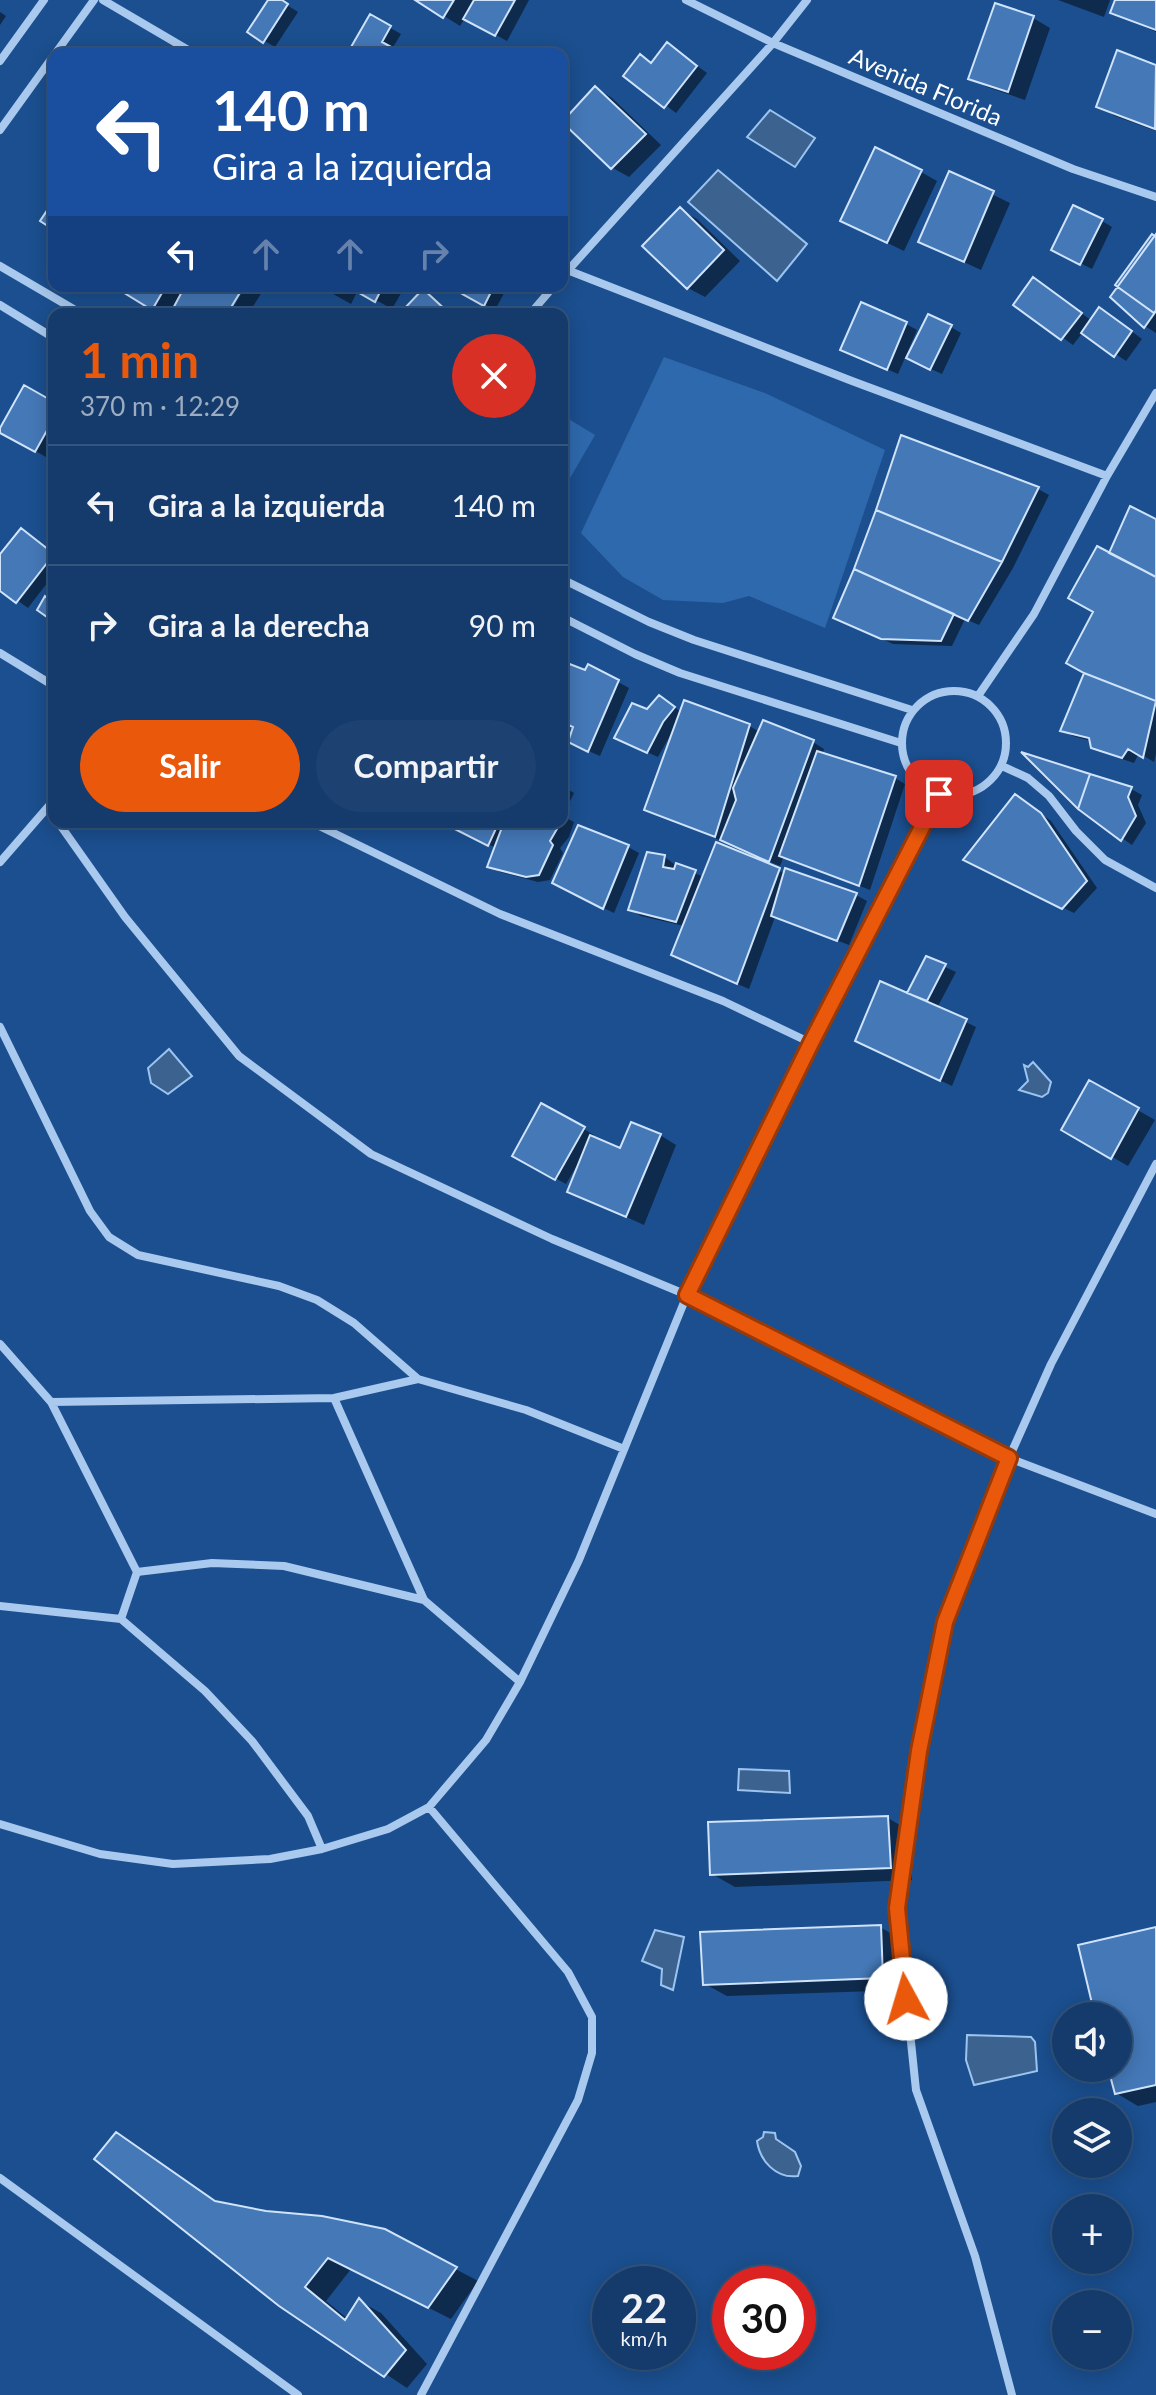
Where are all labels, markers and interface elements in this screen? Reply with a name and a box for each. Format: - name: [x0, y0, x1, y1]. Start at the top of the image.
- street label: Avenida Florida: [845, 41, 1007, 131]
- text: 140 m: [212, 76, 370, 143]
- icon: left: [80, 80, 184, 184]
- text: Gira a la izquierda: [212, 144, 492, 188]
- icon: left: [160, 232, 204, 276]
- icon: ahead: [244, 232, 288, 276]
- icon: ahead: [328, 232, 372, 276]
- icon: right: [412, 232, 456, 276]
- text: 1 min: [80, 331, 199, 388]
- button: close: [452, 334, 536, 418]
- text: 370 m · 12:29: [80, 390, 240, 422]
- icon: left: [80, 483, 124, 527]
- text: Gira a la izquierda: [148, 487, 385, 523]
- text: 140 m: [451, 487, 536, 523]
- icon: right: [80, 603, 124, 647]
- text: Gira a la derecha: [148, 607, 370, 643]
- text: 90 m: [469, 607, 536, 643]
- button: Salir: [80, 720, 300, 812]
- button: Compartir: [316, 720, 536, 812]
- pin: [905, 760, 973, 828]
- icon: arrive: [917, 772, 961, 816]
- position arrow: [864, 1957, 948, 2041]
- map controls: [1052, 2002, 1132, 2370]
- button: sound: [1052, 2002, 1132, 2082]
- button: layers: [1052, 2098, 1132, 2178]
- button: +: [1052, 2194, 1132, 2274]
- speed limit sign: 30: [712, 2266, 816, 2370]
- text: 22: [621, 2284, 667, 2332]
- button: −: [1052, 2290, 1132, 2370]
- text: km/h: [621, 2326, 667, 2350]

